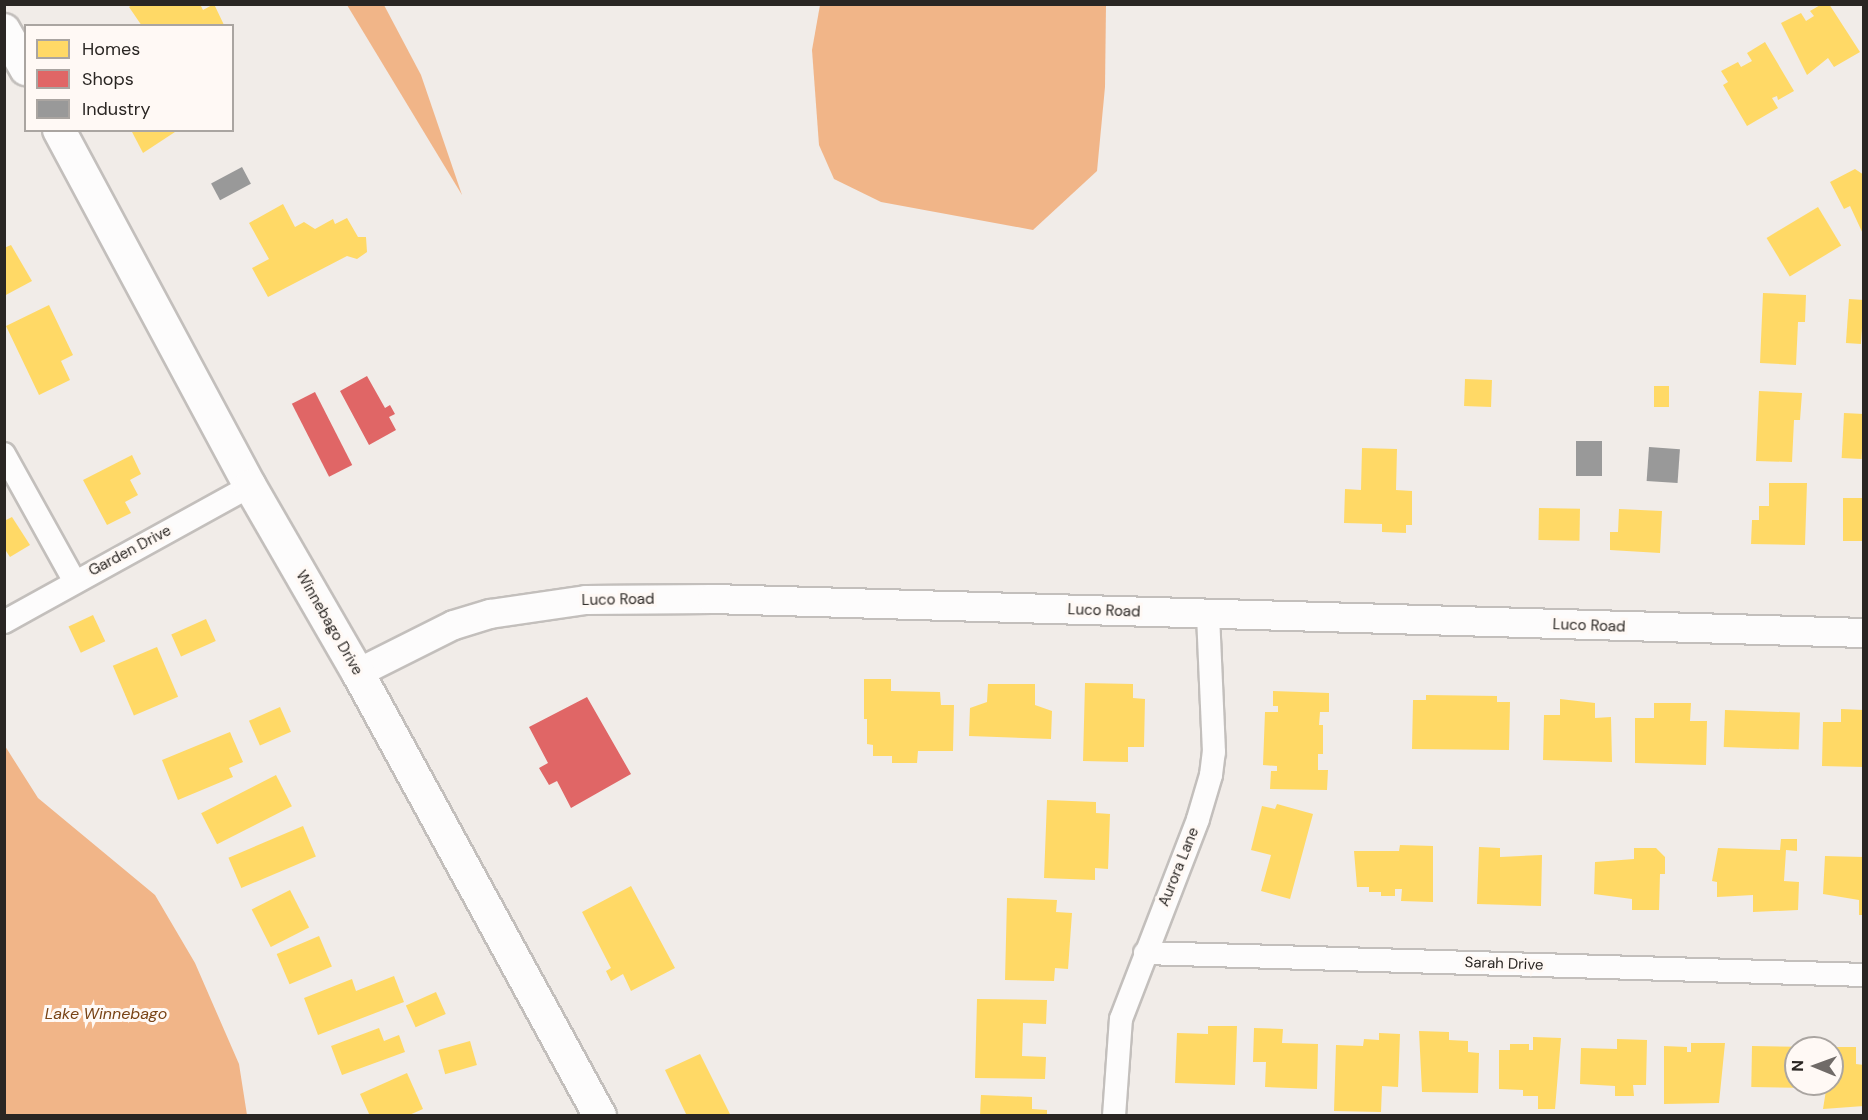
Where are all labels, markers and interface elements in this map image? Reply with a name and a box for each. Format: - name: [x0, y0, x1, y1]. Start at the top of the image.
- legend: [24, 24, 234, 132]
- text: Homes: [82, 37, 140, 61]
- text: Shops: [82, 67, 134, 91]
- text: Industry: [82, 97, 151, 121]
- street label: Garden Drive: [86, 522, 174, 580]
- street label: Winnebago Drive: [292, 567, 366, 679]
- street label: Luco Road: [581, 590, 655, 610]
- street label: Luco Road: [1067, 601, 1141, 621]
- street label: Luco Road: [1552, 616, 1626, 636]
- street label: Aurora Lane: [1155, 825, 1203, 909]
- street label: Sarah Drive: [1464, 954, 1544, 974]
- water label: Lake Winnebago: [45, 1004, 167, 1024]
- north arrow: [1784, 1036, 1844, 1096]
- text: N: [1787, 1060, 1808, 1072]

